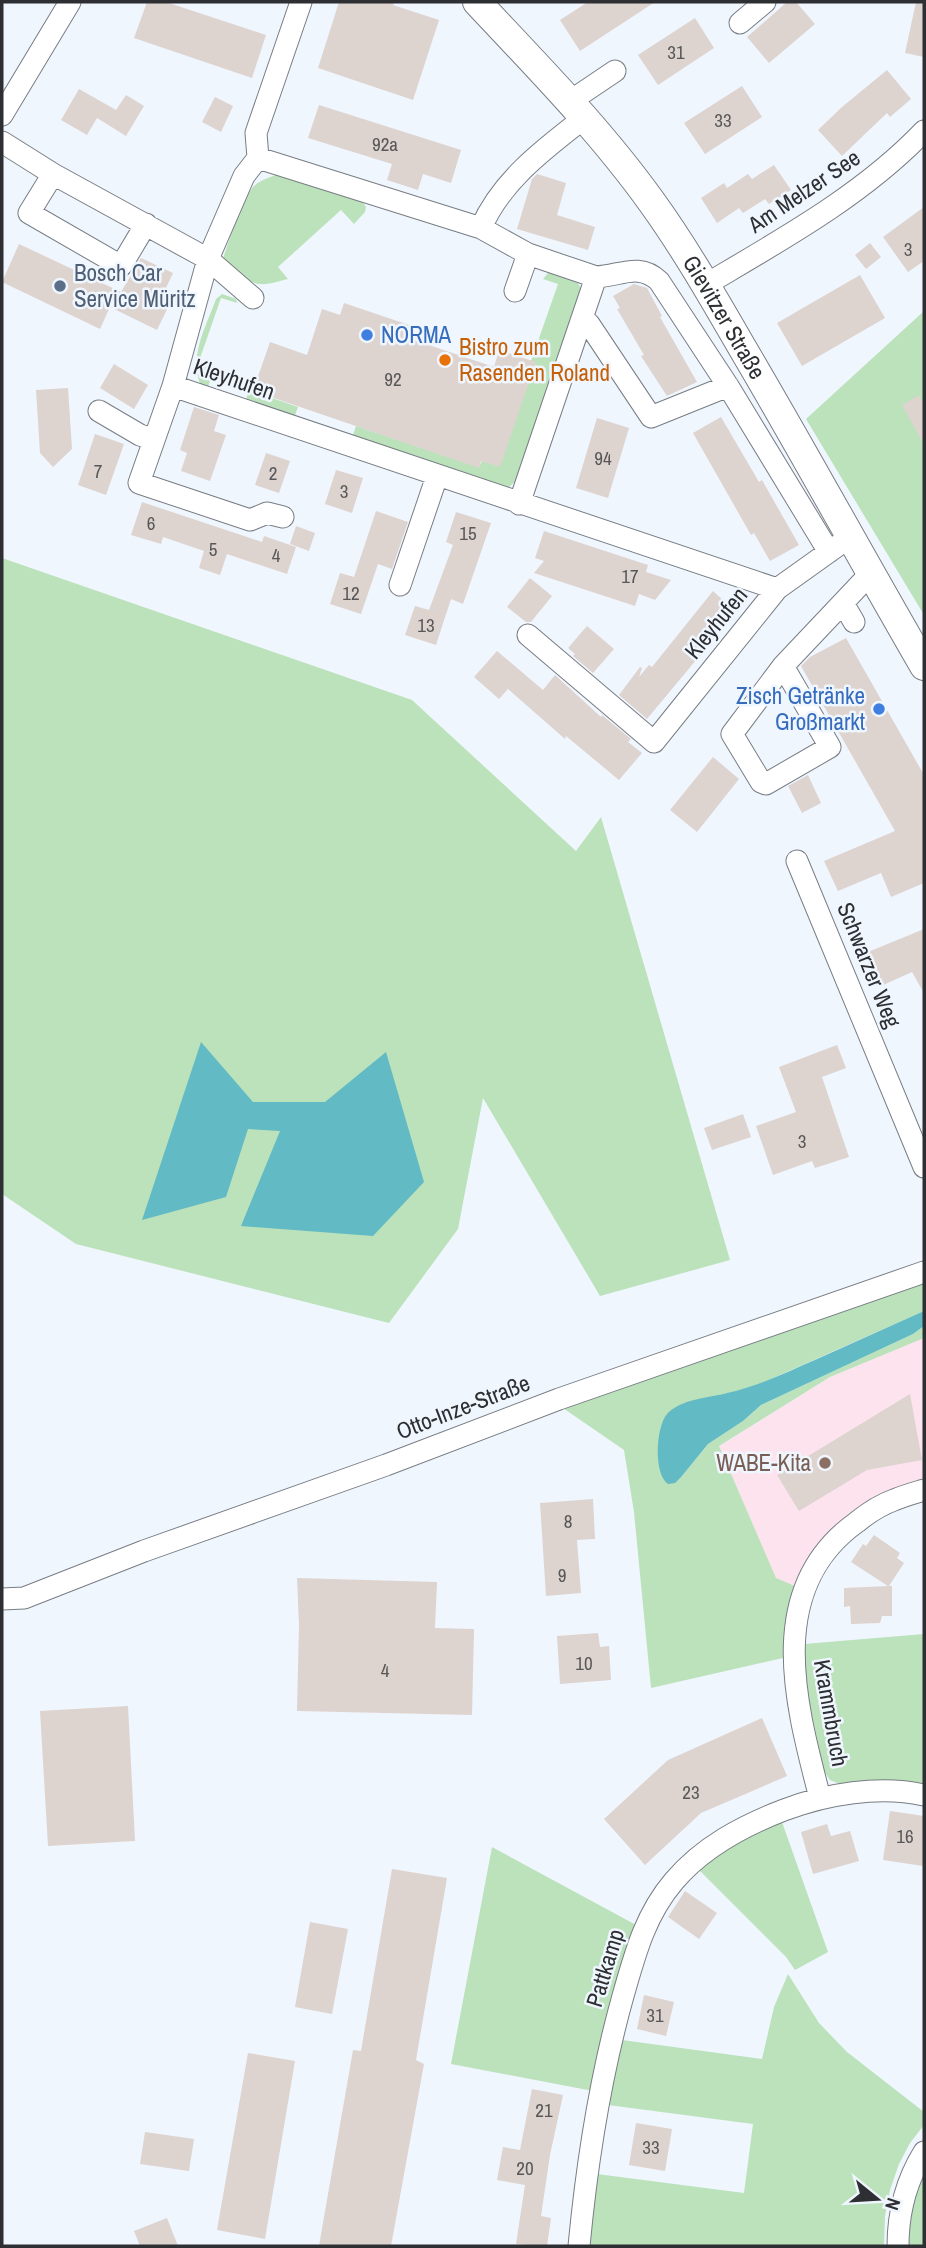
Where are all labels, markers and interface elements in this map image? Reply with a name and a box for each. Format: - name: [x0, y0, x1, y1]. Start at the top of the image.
- house number: 31: [667, 39, 685, 65]
- house number: 33: [714, 107, 732, 133]
- house number: 92a: [372, 131, 398, 157]
- street label: Am Melzer See: [741, 142, 866, 240]
- house number: 3: [904, 236, 912, 262]
- street label: Gievitzer Straße: [676, 249, 773, 384]
- place label: Bosch Car Service Müritz: [74, 257, 196, 314]
- marker: Bosch Car Service Müritz: [52, 278, 68, 294]
- place label: NORMA: [381, 319, 452, 350]
- marker: NORMA: [359, 327, 375, 343]
- place label: Bistro zum Rasenden Roland: [459, 331, 610, 388]
- street label: Kleyhufen: [189, 350, 279, 407]
- marker: Bistro zum Rasenden Roland: [437, 352, 453, 368]
- house number: 92: [384, 366, 402, 392]
- house number: 94: [594, 445, 612, 471]
- house number: 7: [94, 458, 103, 484]
- house number: 2: [269, 460, 277, 486]
- house number: 3: [340, 478, 348, 504]
- house number: 6: [147, 510, 155, 536]
- house number: 15: [459, 520, 477, 546]
- house number: 5: [209, 536, 218, 562]
- house number: 4: [272, 542, 281, 568]
- house number: 17: [621, 563, 639, 589]
- house number: 12: [342, 580, 360, 606]
- street label: Kleyhufen: [677, 580, 754, 665]
- house number: 13: [417, 612, 435, 638]
- place label: Zisch Getränke Großmarkt: [736, 680, 865, 737]
- marker: Zisch Getränke Großmarkt: [871, 701, 887, 717]
- street label: Schwarzer Weg: [830, 897, 909, 1033]
- house number: 3: [798, 1128, 806, 1154]
- street label: Otto-Inze-Straße: [392, 1367, 534, 1446]
- place label: WABE-Kita: [716, 1447, 811, 1478]
- marker: WABE-Kita: [817, 1455, 833, 1471]
- house number: 8: [564, 1508, 572, 1534]
- house number: 9: [558, 1562, 566, 1588]
- house number: 10: [575, 1650, 593, 1676]
- house number: 4: [381, 1657, 390, 1683]
- street label: Krammbruch: [807, 1657, 856, 1769]
- house number: 23: [682, 1779, 700, 1805]
- house number: 16: [896, 1823, 914, 1849]
- street label: Pattkamp: [578, 1925, 631, 2010]
- house number: 31: [646, 2002, 664, 2028]
- house number: 21: [535, 2097, 553, 2123]
- house number: 33: [642, 2134, 660, 2160]
- house number: 20: [516, 2155, 534, 2181]
- north arrow: [842, 2164, 912, 2234]
- text: N: [879, 2195, 907, 2214]

